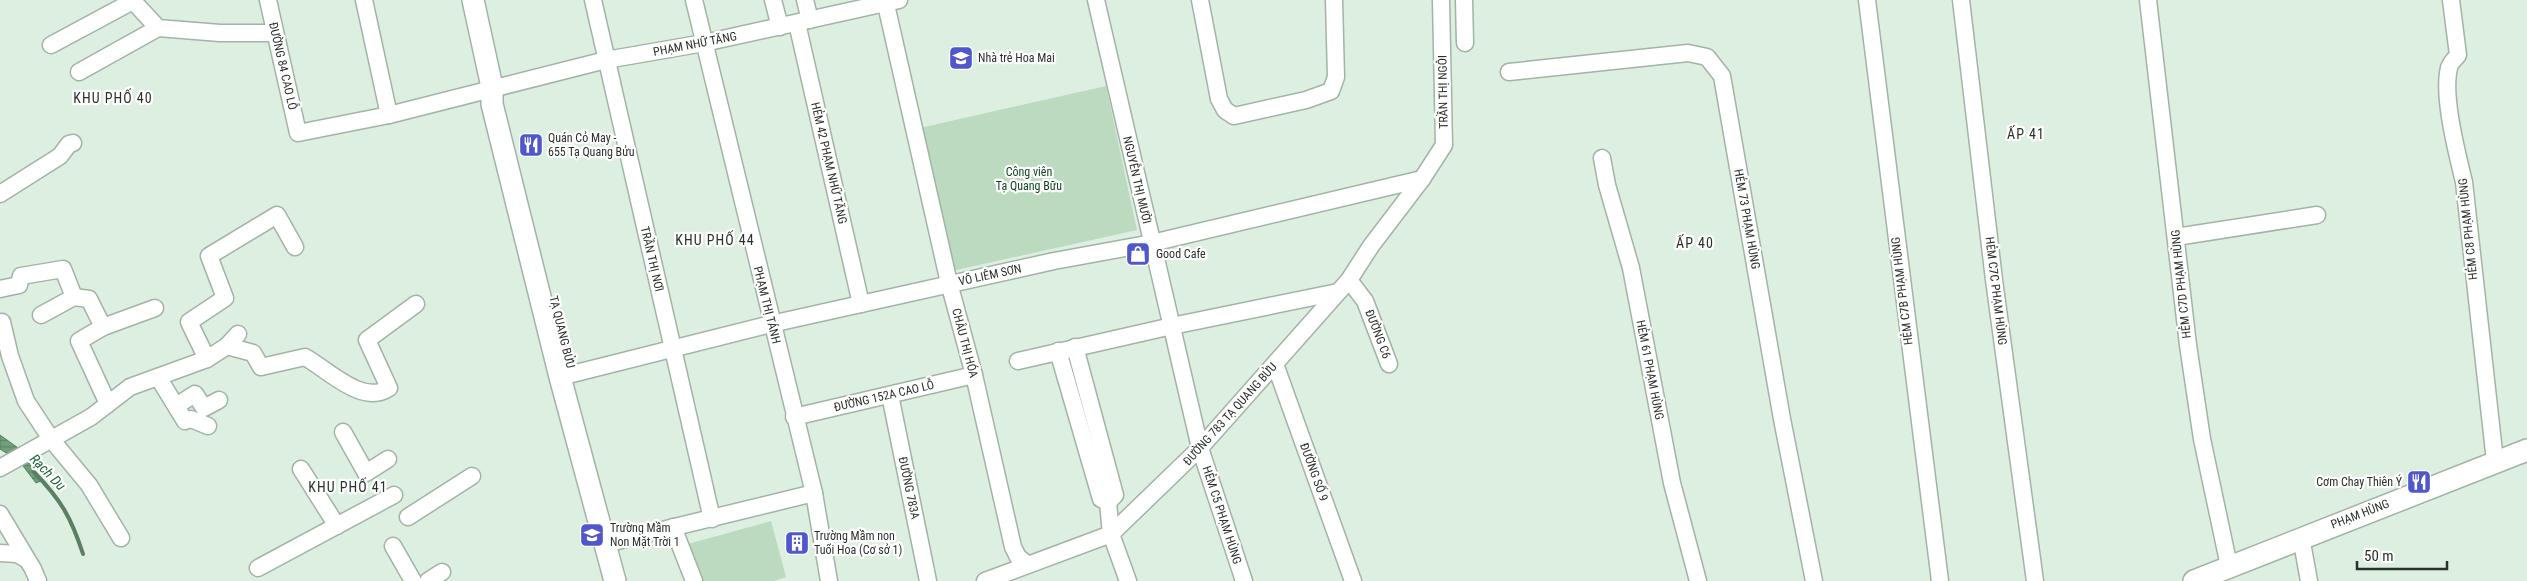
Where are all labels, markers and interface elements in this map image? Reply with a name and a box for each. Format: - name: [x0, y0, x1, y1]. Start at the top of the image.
- street label: ĐƯỜNG 84 CAO LỖ: [266, 20, 302, 111]
- street label: PHẠM NHỮ TĂNG: [652, 27, 738, 59]
- school or university icon: Nhà trẻ Hoa Mai: [948, 45, 974, 71]
- place label: Nhà trẻ Hoa Mai: [978, 51, 1055, 65]
- street label: TRẦN THỊ NGÔI: [1433, 55, 1451, 129]
- district label: KHU PHỐ 40: [73, 88, 153, 106]
- street label: HẺM 42 PHẠM NHỮ TĂNG: [808, 100, 852, 225]
- district label: ẤP 41: [2007, 125, 2045, 142]
- place label: Quán Cỏ May - 655 Tạ Quang Bửu: [548, 131, 635, 159]
- restaurant icon: Quán Cỏ May - 655 Tạ Quang Bửu: [518, 132, 544, 158]
- street label: NGUYỄN THỊ MƯỜI: [1120, 134, 1156, 225]
- park label: Công viên Tạ Quang Bữu: [996, 165, 1062, 193]
- street label: HẺM 73 PHẠM HÙNG: [1731, 167, 1765, 270]
- street label: HẺM C8 PHẠM HÙNG: [2454, 177, 2480, 281]
- street label: TRẦN THỊ NƠI: [638, 225, 668, 293]
- street label: HẺM C7D PHẠM HÙNG: [2166, 229, 2194, 339]
- district label: KHU PHỐ 44: [675, 230, 755, 248]
- district label: ẤP 40: [1676, 234, 1714, 251]
- street label: HẺM C7B PHẠM HÙNG: [1886, 236, 1916, 346]
- street label: HẺM C7C PHẠM HÙNG: [1982, 236, 2012, 346]
- shop icon: Good Cafe: [1125, 241, 1151, 267]
- place label: Good Cafe: [1156, 247, 1206, 261]
- street label: VÕ LIÊM SƠN: [957, 260, 1023, 288]
- street label: PHẠM THỊ TÁNH: [751, 264, 784, 345]
- street label: TẠ QUANG BỬU: [546, 294, 580, 370]
- street label: CHÂU THỊ HÓA: [949, 306, 982, 379]
- street label: ĐƯỜNG C6: [1362, 307, 1395, 361]
- street label: HẺM 61 PHẠM HÙNG: [1633, 318, 1669, 421]
- street label: ĐƯỜNG 783 TẠ QUANG BỬU: [1179, 358, 1280, 468]
- street label: ĐƯỜNG 152A CAO LỖ: [832, 376, 935, 414]
- street label: ĐƯỜNG SỐ 9: [1297, 440, 1333, 503]
- water label: Rạch Du: [27, 451, 69, 494]
- street label: ĐƯỜNG 783A: [896, 455, 923, 521]
- street label: HẺM C5 PHẠM HÙNG: [1200, 464, 1246, 566]
- restaurant icon: Cơm Chay Thiên Ý: [2406, 469, 2432, 495]
- place label: Cơm Chay Thiên Ý: [2316, 474, 2403, 489]
- district label: KHU PHỐ 41: [308, 477, 388, 495]
- street label: PHẠM HÙNG: [2328, 495, 2391, 532]
- place label: Trường Mầm Non Mặt Trời 1: [610, 521, 680, 549]
- school or university icon: Trường Mầm Non Mặt Trời 1: [579, 522, 605, 548]
- place label: Trường Mầm non Tuổi Hoa (Cơ sở 1): [814, 529, 902, 557]
- building icon: Trường Mầm non Tuổi Hoa (Cơ sở 1): [784, 530, 810, 556]
- scale bar: [2357, 538, 2447, 570]
- text: 50 m: [2364, 547, 2394, 565]

